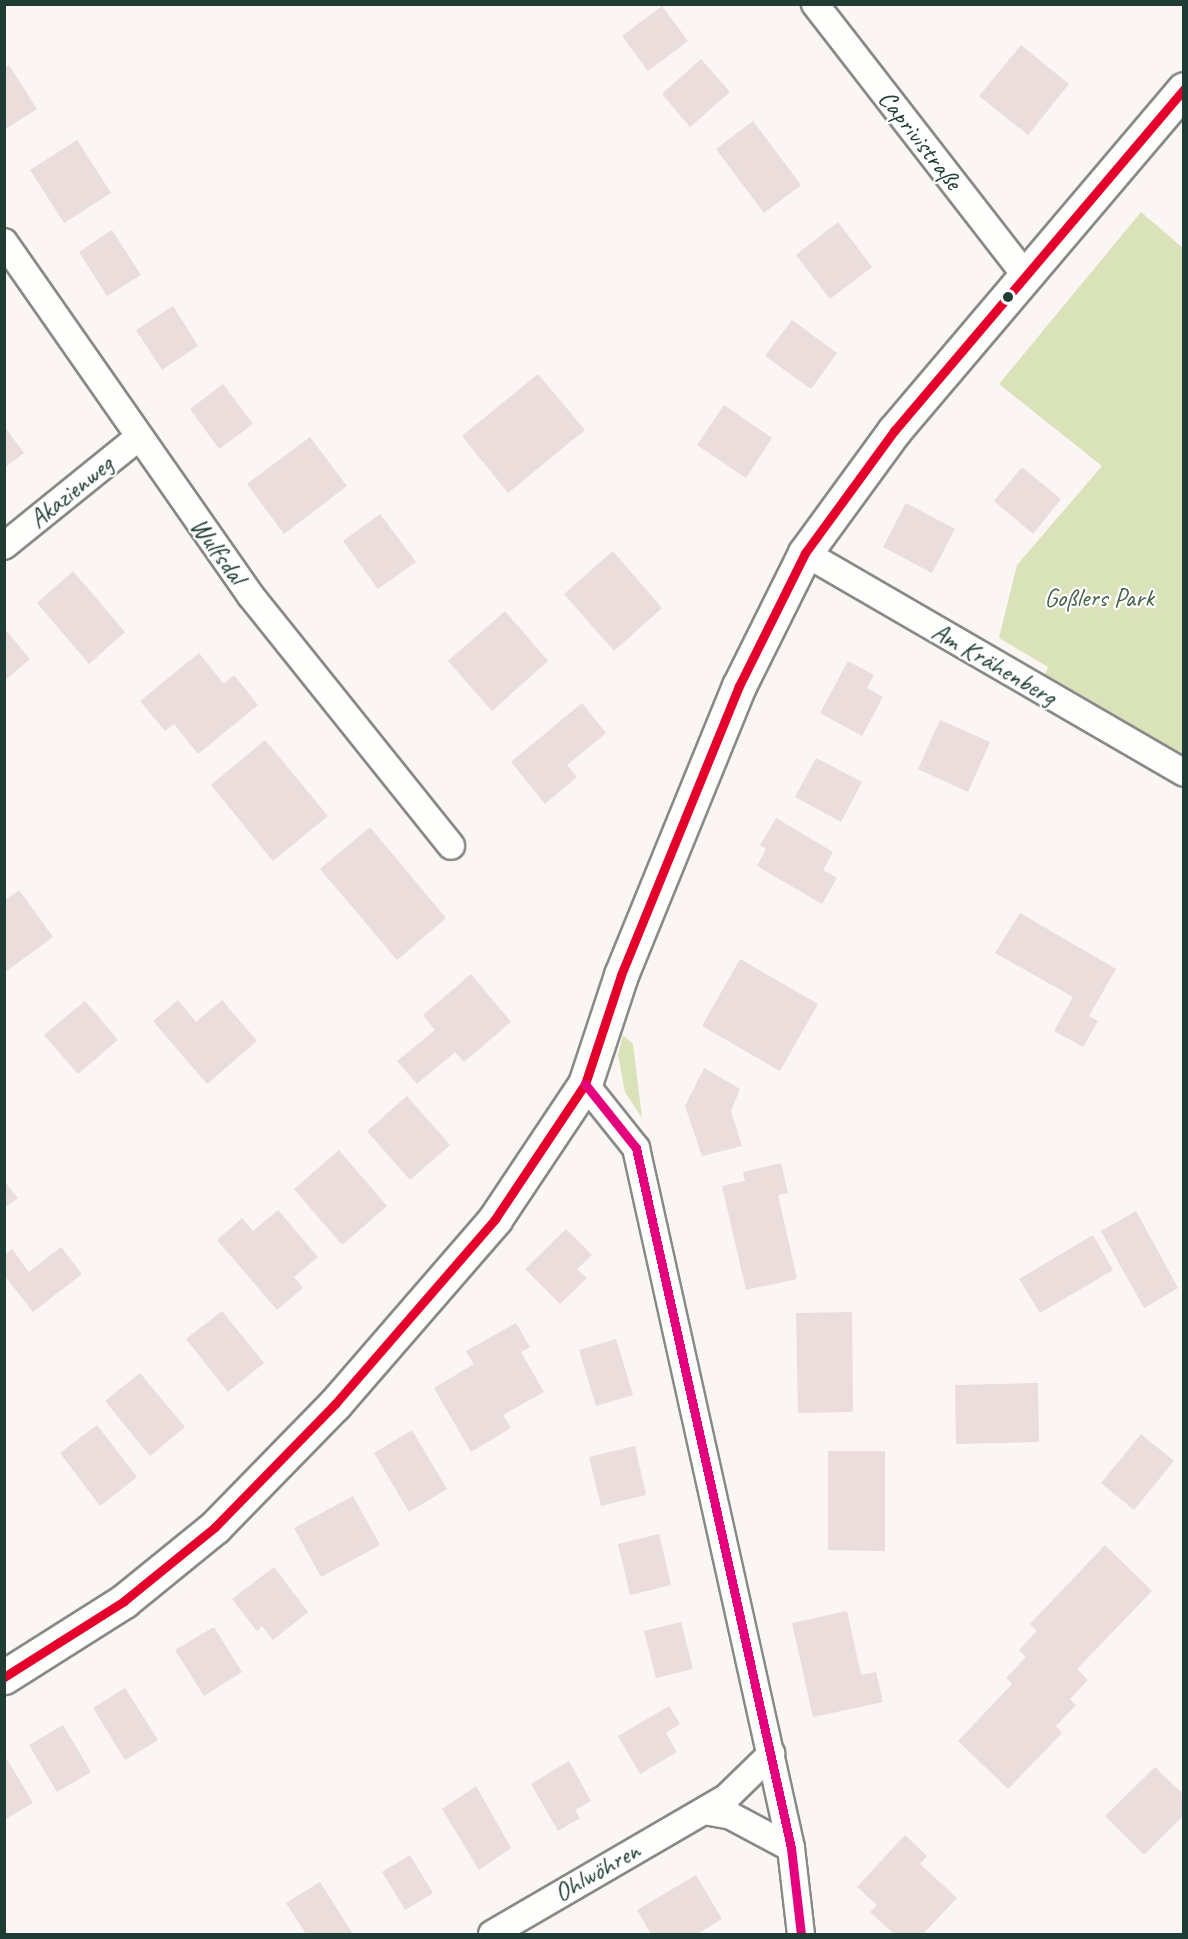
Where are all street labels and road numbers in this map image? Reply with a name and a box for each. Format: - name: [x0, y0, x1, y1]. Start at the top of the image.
- street label: Caprivistraße: [871, 84, 969, 196]
- street label: Akazienweg: [23, 449, 119, 535]
- street label: Wulfsdal: [183, 512, 253, 590]
- street label: Am Krähenberg: [926, 616, 1062, 712]
- street label: Ohlwöhren: [549, 1835, 645, 1909]

